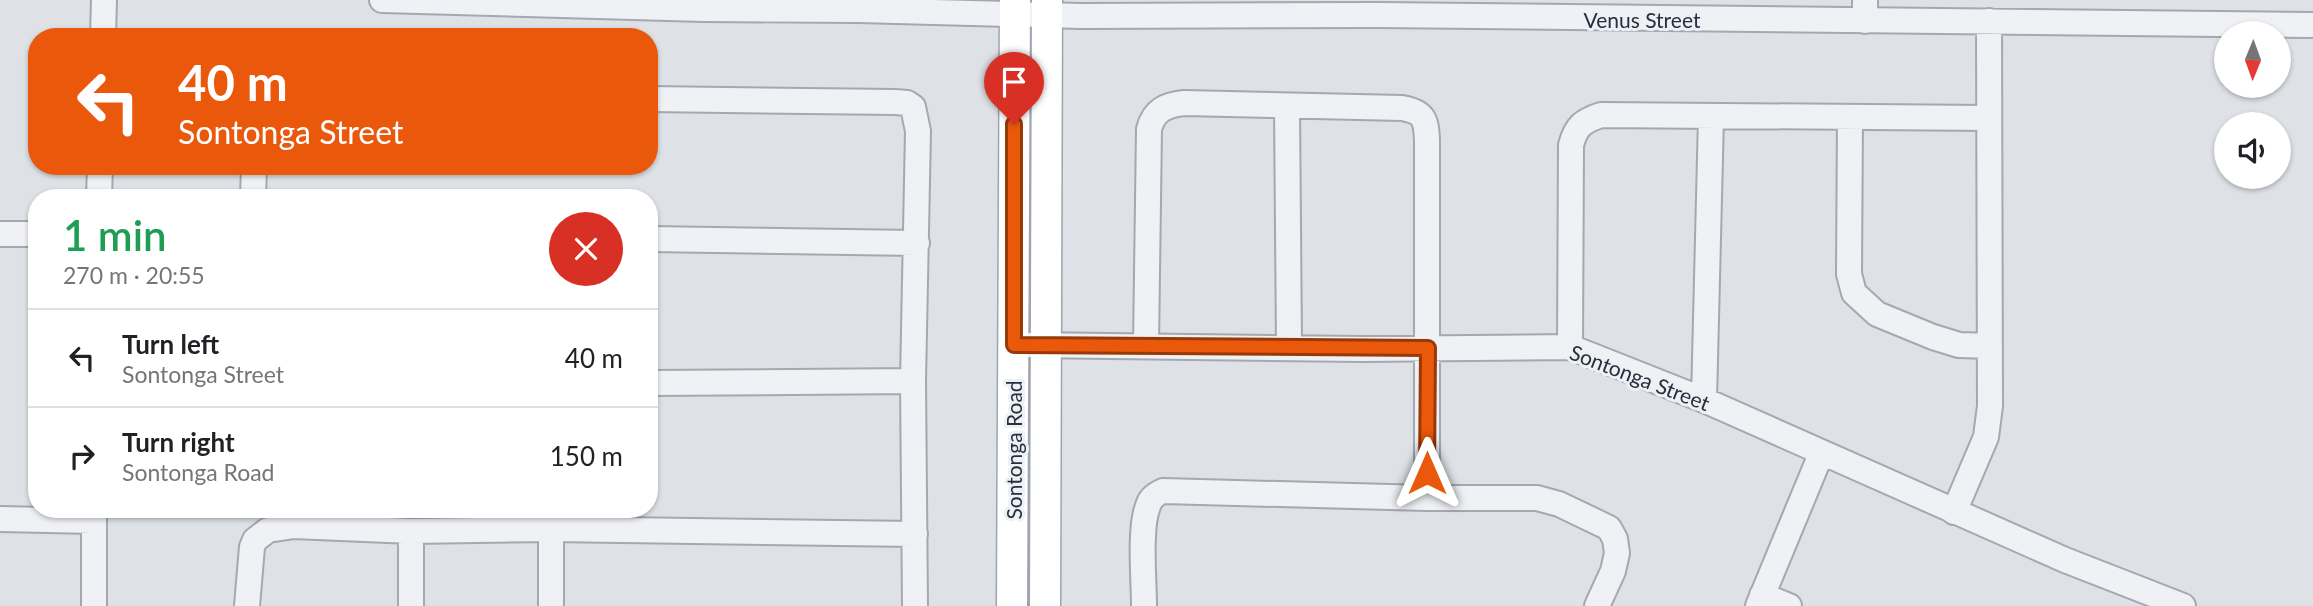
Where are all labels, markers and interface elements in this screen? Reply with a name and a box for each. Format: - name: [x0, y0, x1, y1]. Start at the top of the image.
- street label: Venus Street: [1584, 7, 1701, 32]
- north arrow: [2214, 21, 2291, 98]
- map controls: [2214, 21, 2291, 189]
- pin: [984, 52, 1044, 124]
- text: 40 m: [178, 53, 288, 111]
- icon: left: [63, 56, 154, 147]
- icon: arrive: [995, 63, 1033, 101]
- text: Sontonga Street: [178, 112, 403, 151]
- button: sound: [2214, 112, 2291, 189]
- text: 1 min: [63, 210, 167, 260]
- button: close: [549, 212, 623, 286]
- text: 270 m · 20:55: [63, 261, 205, 289]
- text: Turn left: [122, 328, 219, 360]
- icon: left: [63, 339, 101, 377]
- street label: Sontonga Street: [1566, 339, 1714, 415]
- text: 40 m: [565, 342, 623, 374]
- text: Sontonga Street: [122, 360, 284, 388]
- street label: Sontonga Road: [1001, 380, 1026, 520]
- text: Turn right: [122, 426, 235, 458]
- position arrow: [1390, 436, 1464, 510]
- icon: right: [63, 437, 101, 475]
- text: 150 m: [550, 440, 623, 472]
- text: Sontonga Road: [122, 458, 274, 486]

